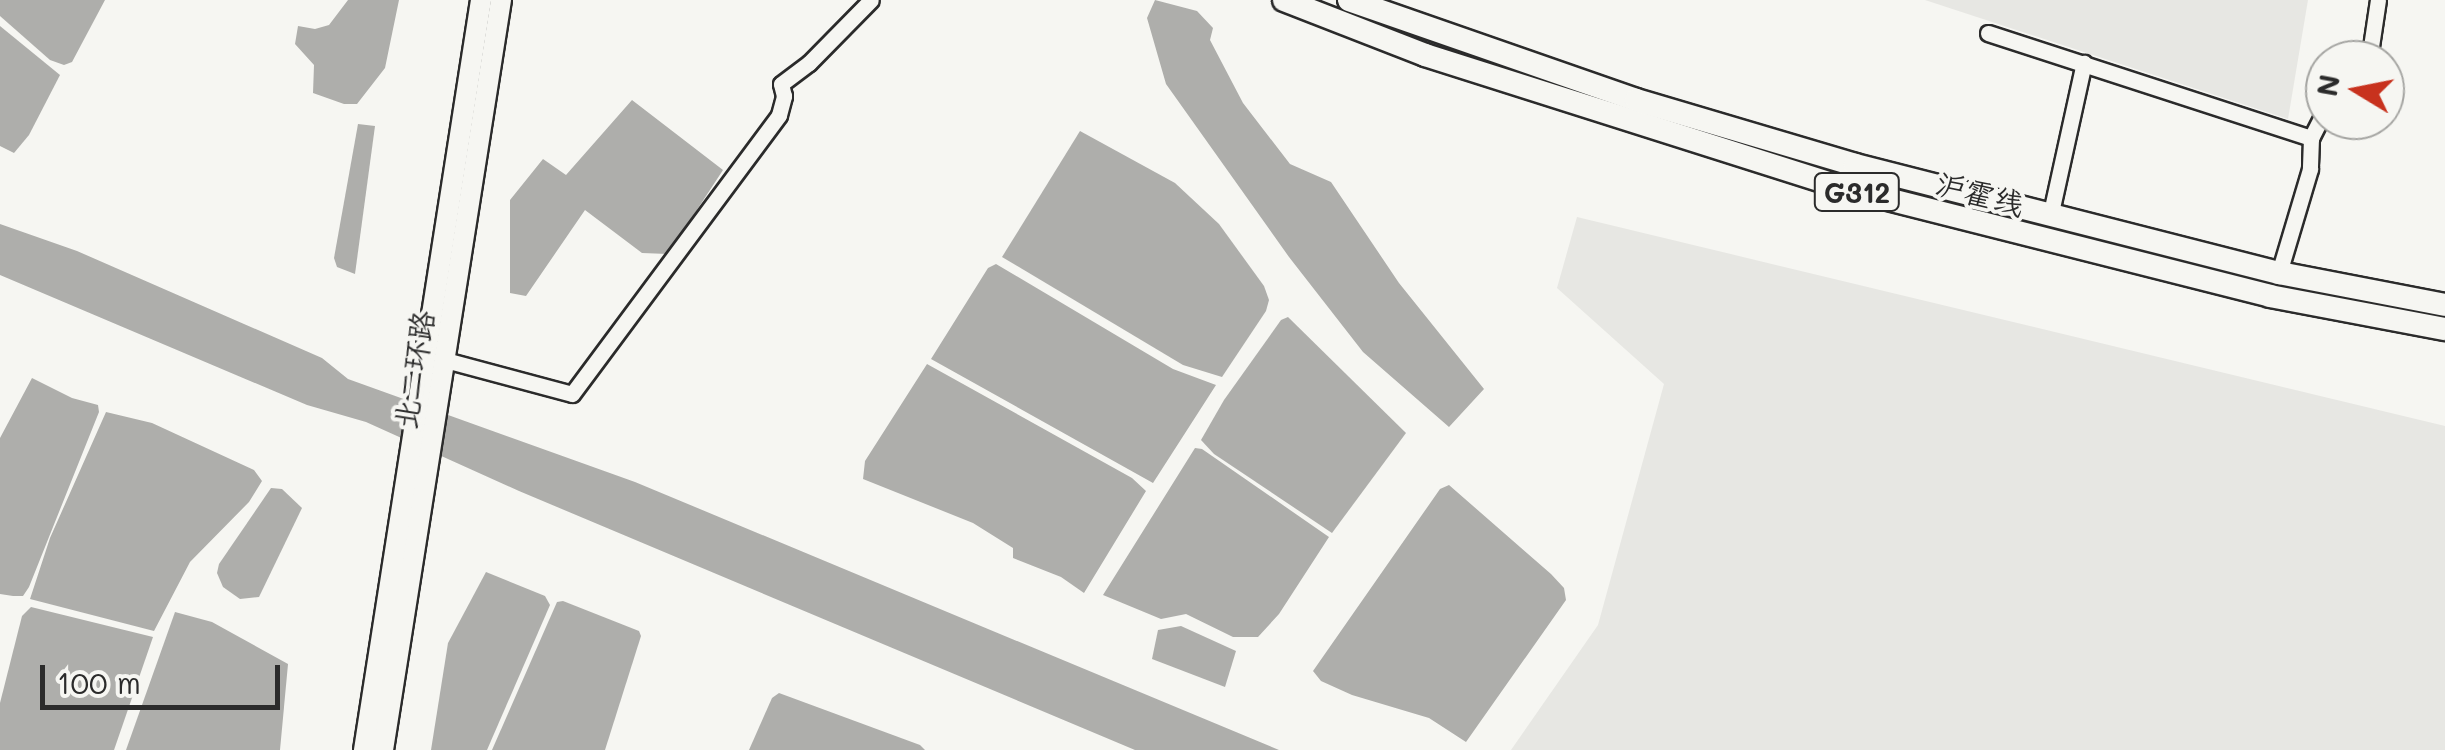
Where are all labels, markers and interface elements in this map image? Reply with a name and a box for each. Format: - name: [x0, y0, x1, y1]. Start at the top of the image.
- north arrow: [2305, 40, 2405, 140]
- text: N: [2308, 72, 2347, 99]
- street label: 沪霍线: [1932, 164, 2028, 222]
- road number: G312: [1812, 169, 1902, 215]
- street label: 北二环路: [386, 308, 440, 432]
- scale bar: [45, 645, 285, 707]
- text: 100 m: [57, 662, 141, 702]

